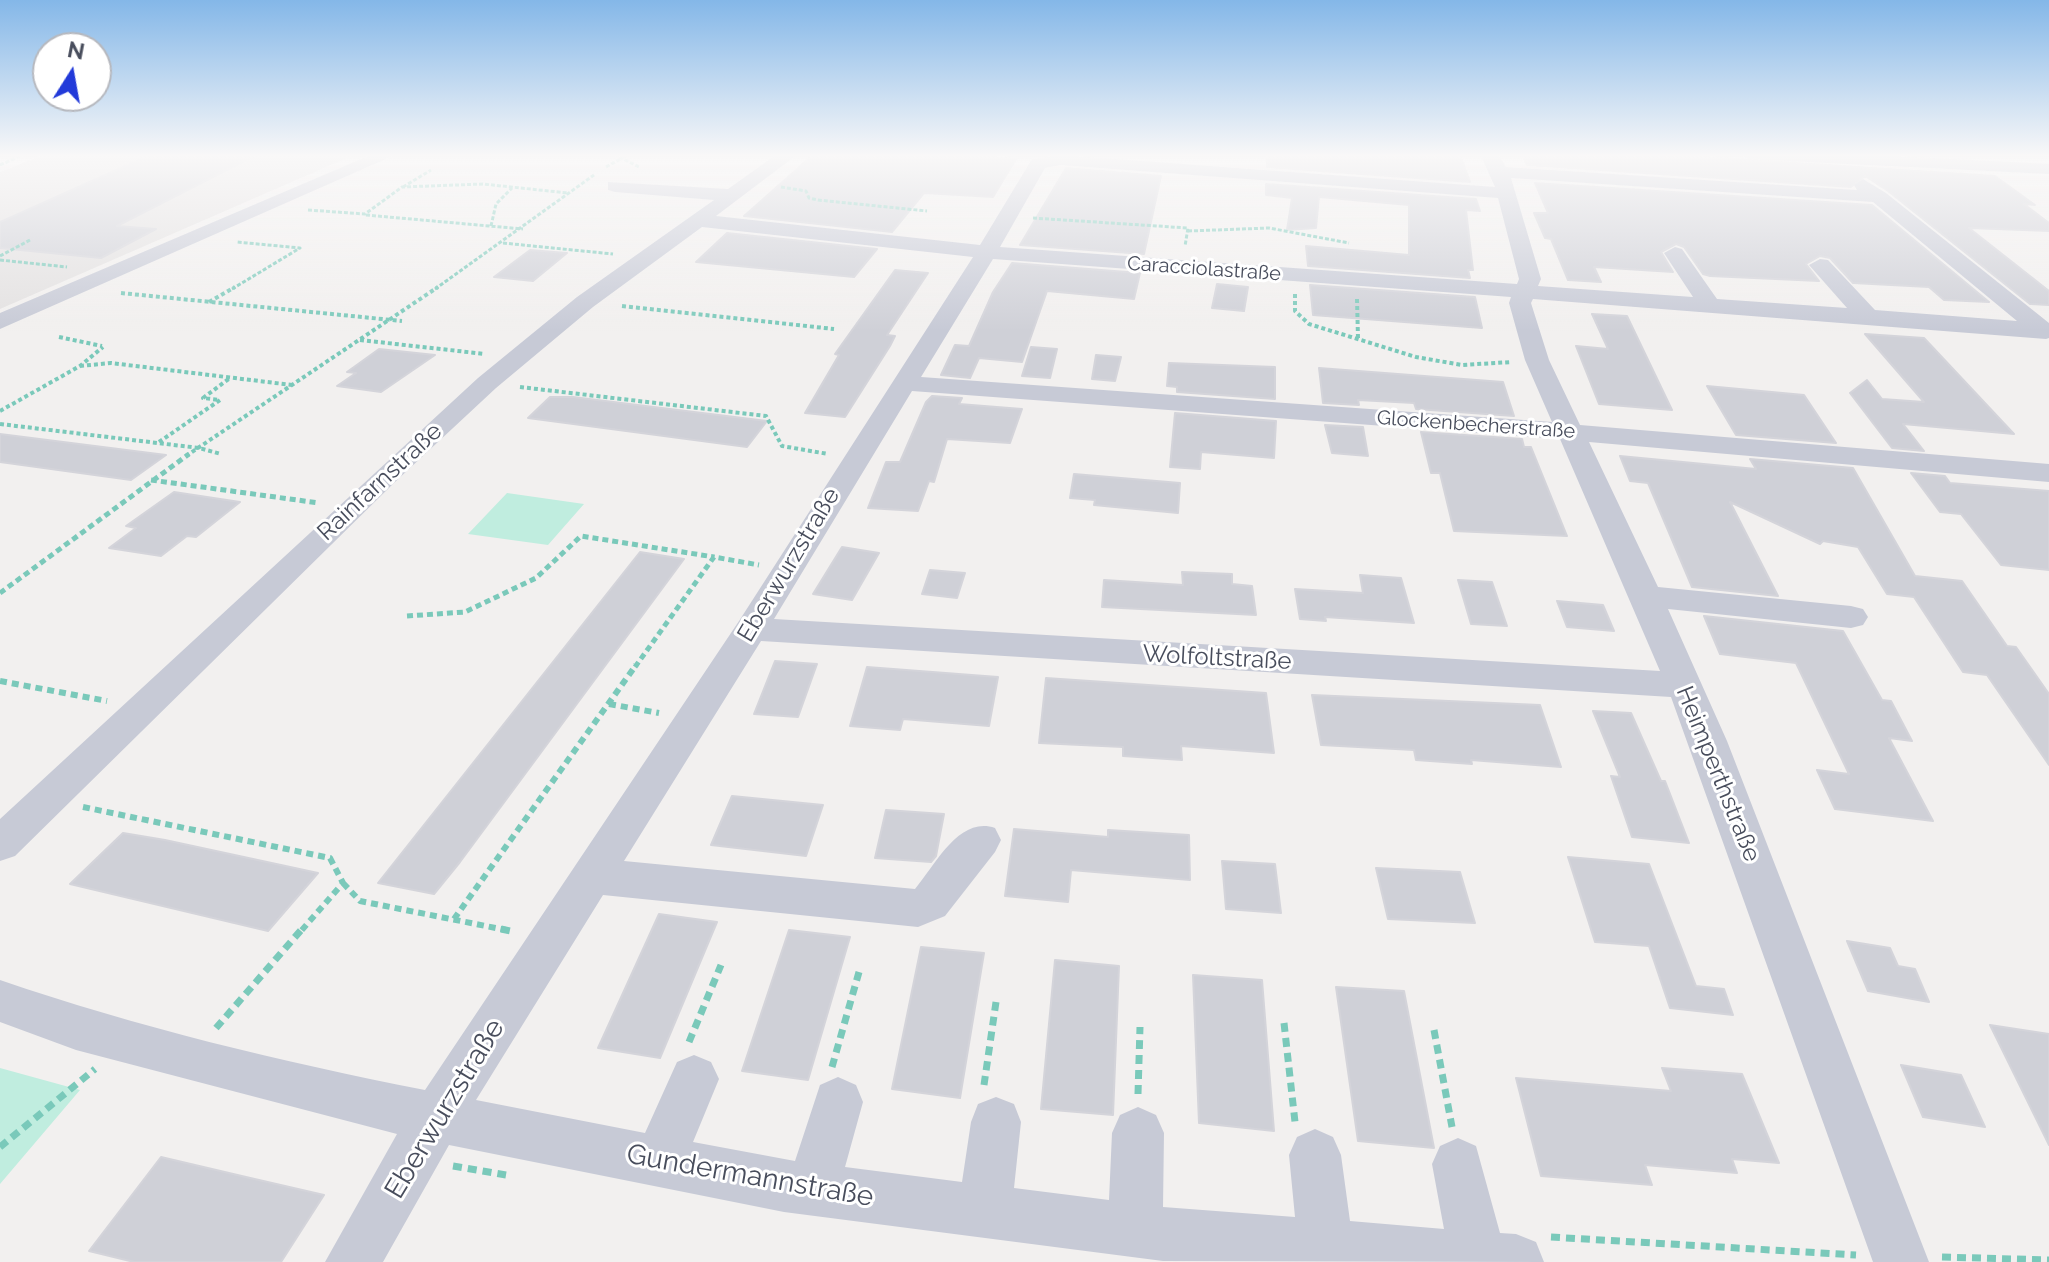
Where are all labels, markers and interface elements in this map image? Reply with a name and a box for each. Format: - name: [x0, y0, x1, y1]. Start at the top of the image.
- north arrow: [32, 32, 112, 112]
- text: N: [65, 36, 87, 65]
- street label: Caracciolastraße: [1126, 252, 1282, 286]
- street label: Glockenbecherstraße: [1376, 406, 1576, 444]
- street label: Rainfarnstraße: [312, 417, 448, 547]
- street label: Eberwurzstraße: [732, 483, 846, 647]
- street label: Wolfoltstraße: [1142, 640, 1292, 676]
- street label: Heimperthstraße: [1670, 682, 1766, 866]
- street label: Eberwurzstraße: [378, 1013, 512, 1205]
- street label: Gundermannstraße: [624, 1138, 876, 1214]

